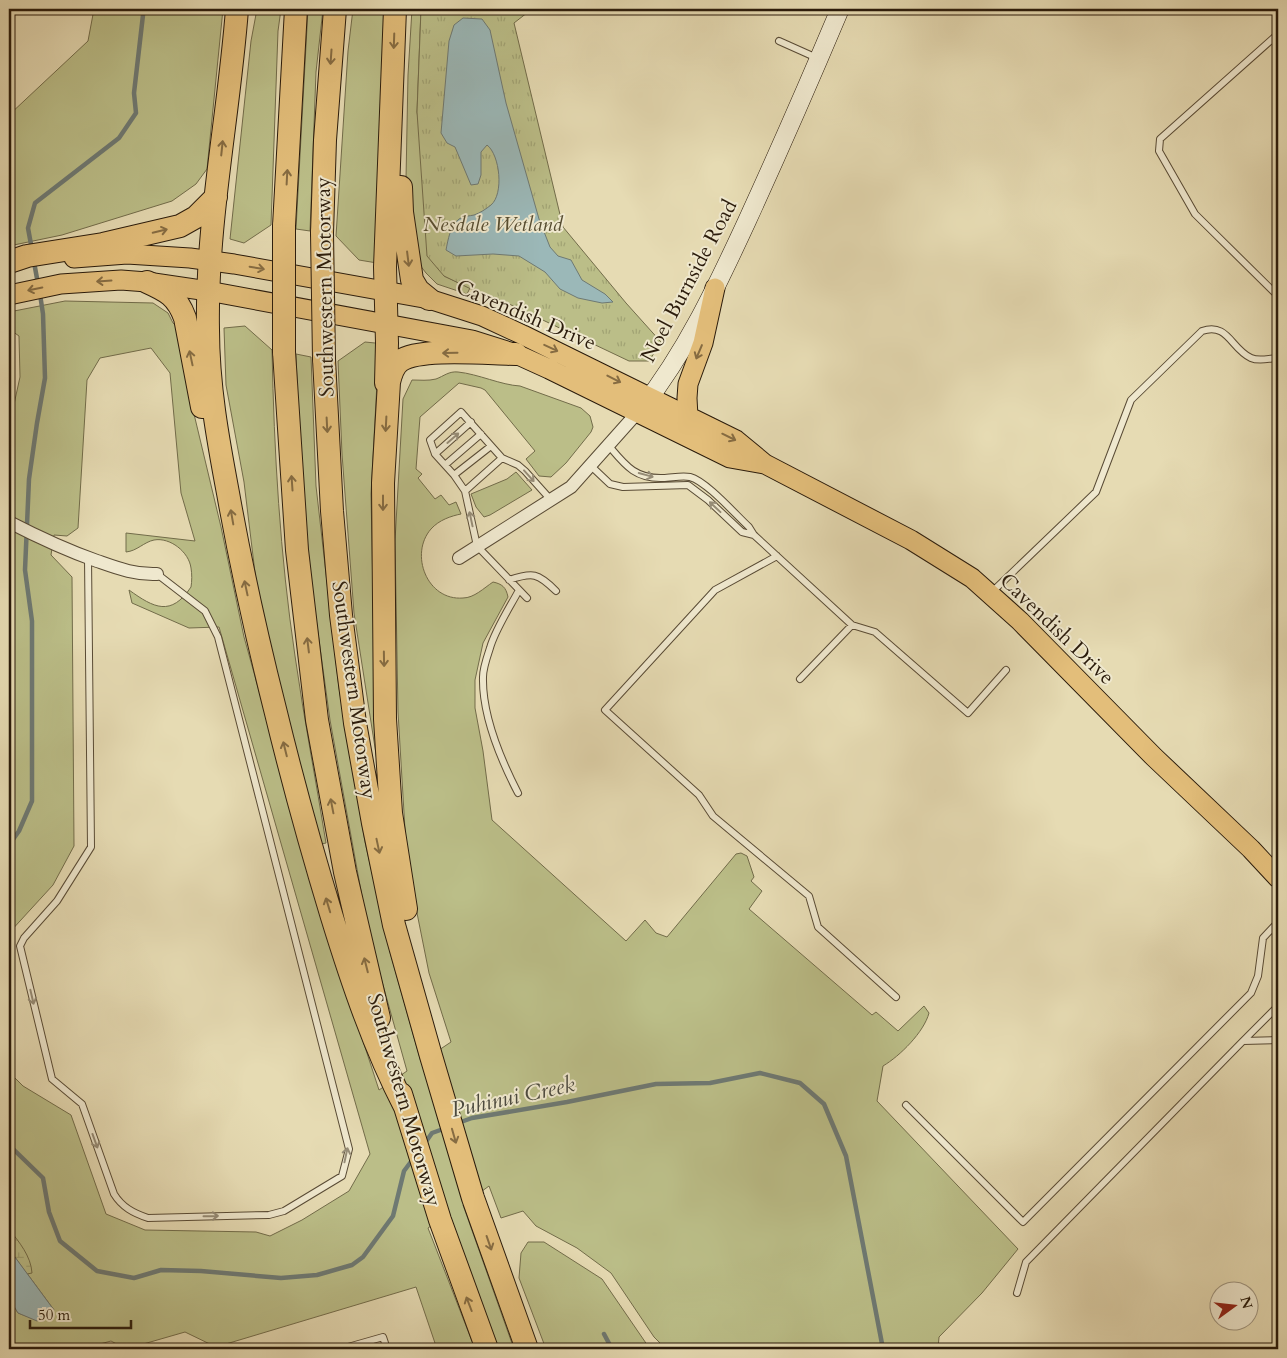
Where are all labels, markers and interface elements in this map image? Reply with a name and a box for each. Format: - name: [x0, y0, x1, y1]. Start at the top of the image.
- one-way arrow: [389, 33, 399, 49]
- one-way arrow: [326, 49, 335, 65]
- one-way arrow: [217, 140, 227, 156]
- one-way arrow: [282, 170, 291, 186]
- street label: Southwestern Motorway: [309, 177, 341, 397]
- street label: Noel Burnside Road: [634, 194, 744, 368]
- park label: Nesdale Wetland: [423, 210, 564, 239]
- one-way arrow: [152, 226, 168, 235]
- one-way arrow: [403, 250, 413, 266]
- one-way arrow: [248, 263, 264, 273]
- street label: Cavendish Drive: [452, 272, 600, 358]
- one-way arrow: [96, 277, 112, 286]
- one-way arrow: [27, 285, 43, 294]
- one-way arrow: [543, 344, 558, 353]
- one-way arrow: [693, 344, 703, 359]
- one-way arrow: [442, 348, 458, 358]
- one-way arrow: [186, 350, 196, 366]
- one-way arrow: [607, 374, 622, 384]
- one-way arrow: [382, 416, 391, 432]
- one-way arrow: [323, 417, 332, 433]
- one-way arrow: [446, 432, 459, 444]
- one-way arrow: [721, 433, 736, 442]
- one-way arrow: [523, 469, 535, 482]
- one-way arrow: [637, 471, 653, 480]
- one-way arrow: [287, 476, 297, 492]
- one-way arrow: [378, 494, 388, 510]
- one-way arrow: [709, 501, 722, 513]
- one-way arrow: [227, 509, 237, 525]
- one-way arrow: [466, 511, 475, 527]
- street label: Cavendish Drive: [993, 567, 1121, 691]
- street label: Southwestern Motorway: [324, 579, 384, 801]
- one-way arrow: [241, 581, 250, 597]
- one-way arrow: [303, 637, 313, 653]
- one-way arrow: [379, 650, 389, 667]
- one-way arrow: [280, 741, 289, 757]
- one-way arrow: [326, 798, 336, 814]
- one-way arrow: [374, 838, 383, 854]
- one-way arrow: [323, 898, 333, 914]
- one-way arrow: [361, 957, 370, 973]
- one-way arrow: [28, 988, 37, 1004]
- street label: Southwestern Motorway: [360, 990, 448, 1210]
- water label: Puhinui Creek: [448, 1069, 578, 1125]
- one-way arrow: [450, 1128, 460, 1144]
- one-way arrow: [91, 1132, 100, 1148]
- one-way arrow: [342, 1148, 352, 1164]
- one-way arrow: [203, 1212, 219, 1221]
- one-way arrow: [485, 1235, 494, 1251]
- north arrow: [1210, 1280, 1260, 1330]
- text: N: [1235, 1294, 1257, 1311]
- one-way arrow: [464, 1297, 473, 1312]
- scale bar: [30, 1298, 131, 1330]
- text: 50 m: [38, 1305, 70, 1325]

